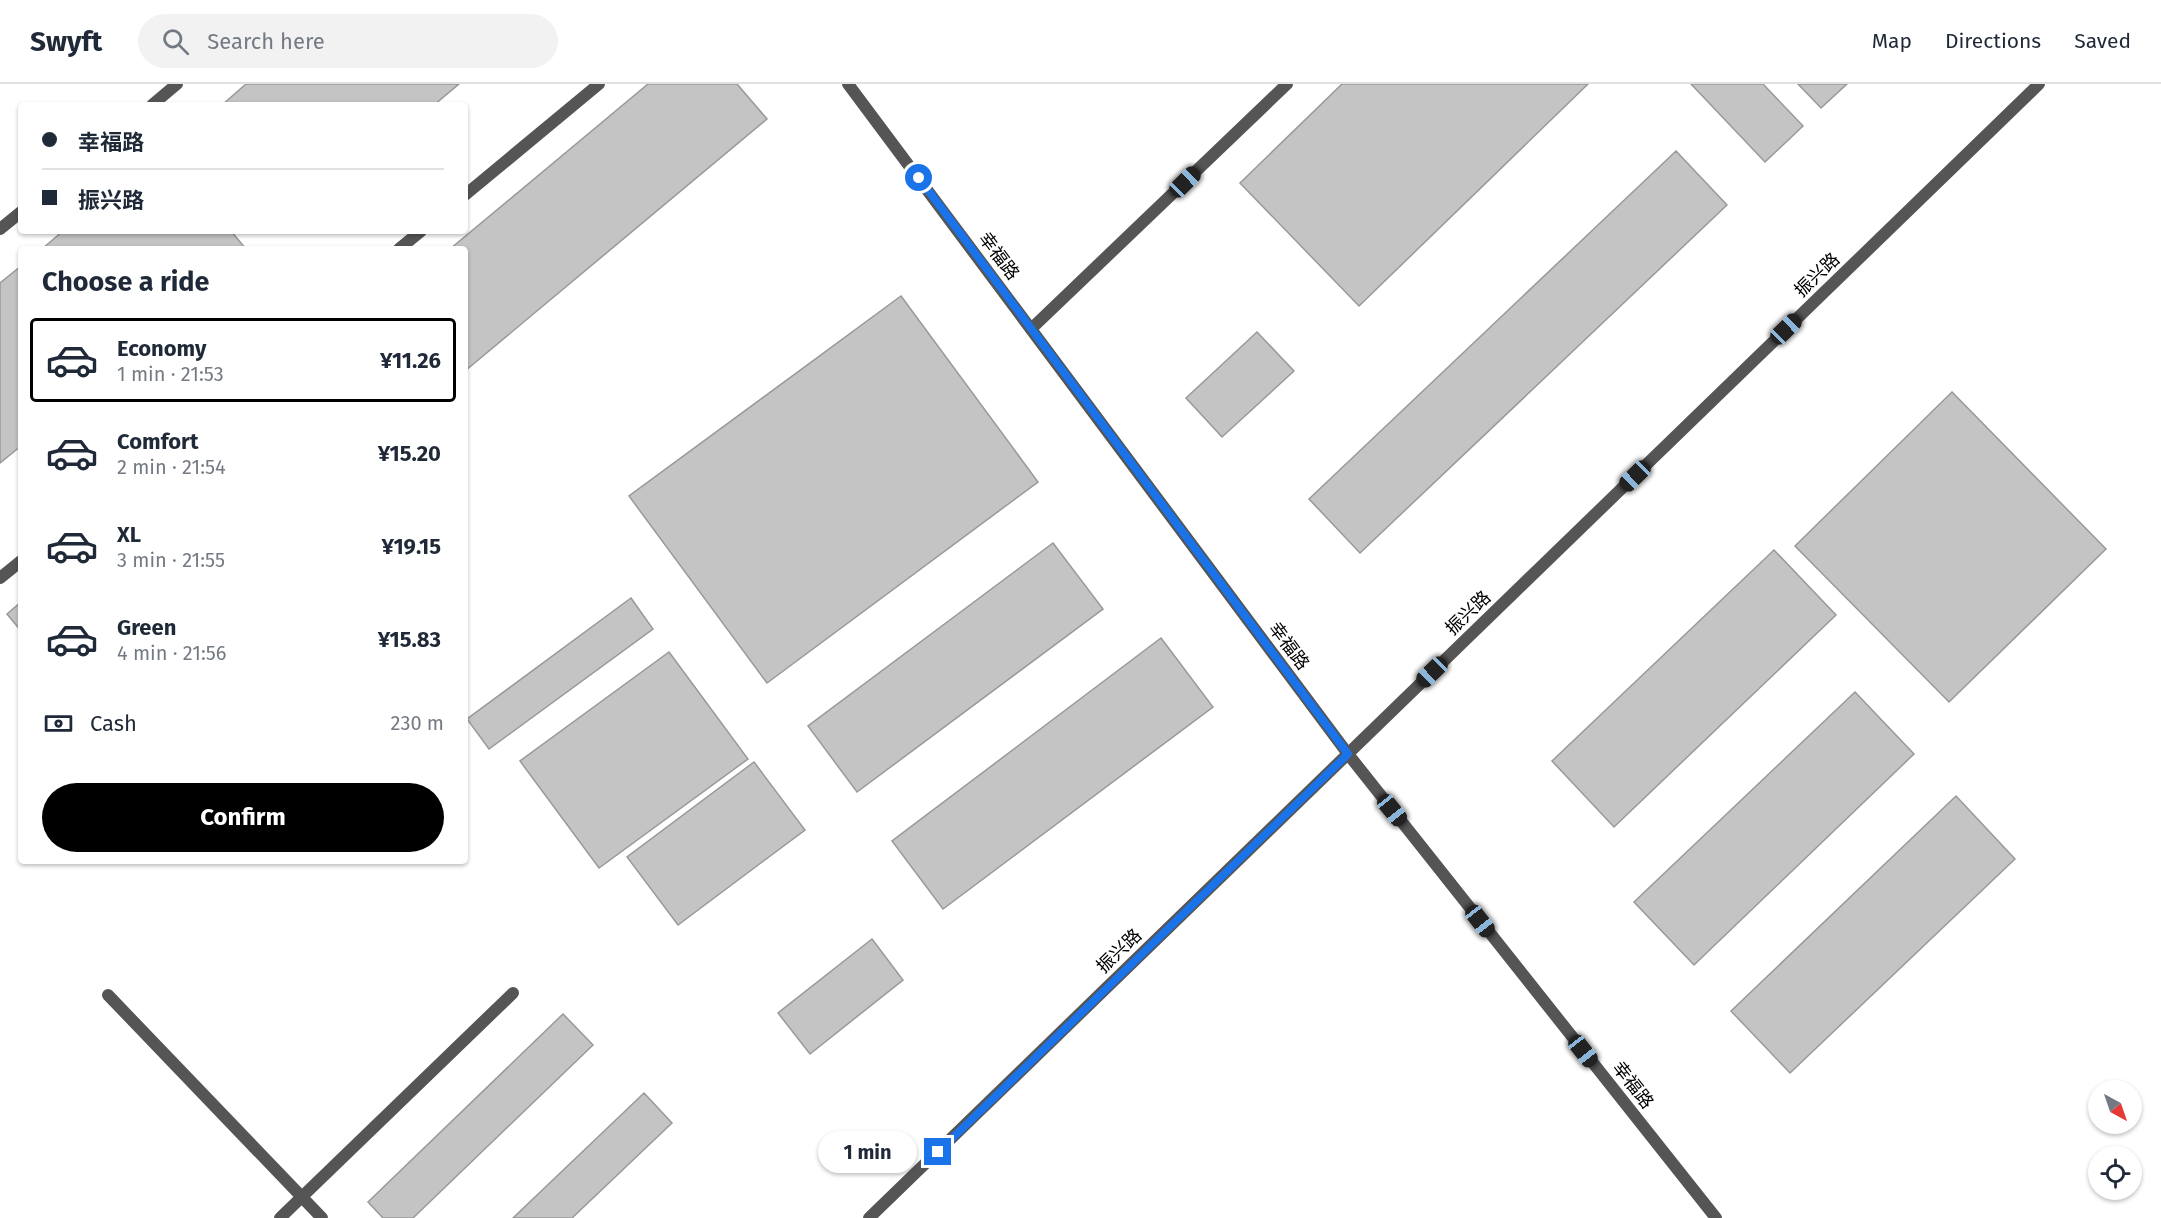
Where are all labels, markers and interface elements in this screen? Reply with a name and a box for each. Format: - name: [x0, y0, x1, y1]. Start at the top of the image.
- search box: [138, 14, 558, 68]
- text: Swyft: [30, 25, 102, 58]
- icon: search: [159, 25, 192, 58]
- text: Search here: [207, 28, 325, 55]
- text: Map: [1872, 28, 1912, 54]
- text: Directions: [1945, 28, 2041, 54]
- text: Saved: [2074, 28, 2131, 54]
- text: 幸福路: [78, 129, 144, 156]
- car: [1166, 163, 1204, 201]
- route start: [905, 164, 932, 191]
- text: 振兴路: [78, 187, 144, 214]
- street label: 幸福路: [974, 228, 1024, 284]
- street label: 振兴路: [1790, 248, 1844, 302]
- text: Choose a ride: [42, 266, 209, 298]
- car: [1767, 310, 1805, 348]
- icon: car: [45, 333, 99, 387]
- text: Economy: [117, 335, 206, 362]
- text: ¥11.26: [380, 347, 441, 374]
- text: 1 min · 21:53: [117, 362, 224, 386]
- icon: car: [45, 426, 99, 480]
- text: Comfort: [117, 428, 198, 455]
- text: ¥15.20: [378, 440, 441, 467]
- text: 2 min · 21:54: [117, 455, 226, 479]
- car: [1616, 457, 1654, 495]
- icon: car: [45, 519, 99, 573]
- text: XL: [117, 521, 141, 548]
- text: ¥19.15: [382, 533, 441, 560]
- text: 3 min · 21:55: [117, 548, 225, 572]
- street label: 振兴路: [1441, 586, 1495, 640]
- icon: car: [45, 612, 99, 666]
- text: Green: [117, 614, 176, 641]
- street label: 幸福路: [1264, 618, 1314, 674]
- text: ¥15.83: [378, 626, 441, 653]
- text: 4 min · 21:56: [117, 641, 226, 665]
- car: [1413, 653, 1451, 691]
- icon: cash: [42, 707, 75, 740]
- text: Cash: [90, 710, 137, 737]
- text: 230 m: [391, 711, 444, 735]
- button: Confirm: [42, 783, 444, 852]
- car: [1374, 790, 1410, 830]
- car: [1462, 901, 1498, 941]
- street label: 振兴路: [1092, 924, 1146, 978]
- car: [1565, 1031, 1601, 1071]
- street label: 幸福路: [1608, 1057, 1658, 1113]
- north arrow: [2088, 1080, 2142, 1134]
- map controls: [2088, 1080, 2142, 1200]
- callout: 1 min: [818, 1131, 917, 1173]
- route end: [924, 1138, 951, 1165]
- text: 1 min: [843, 1140, 892, 1164]
- button: locate: [2088, 1146, 2142, 1200]

